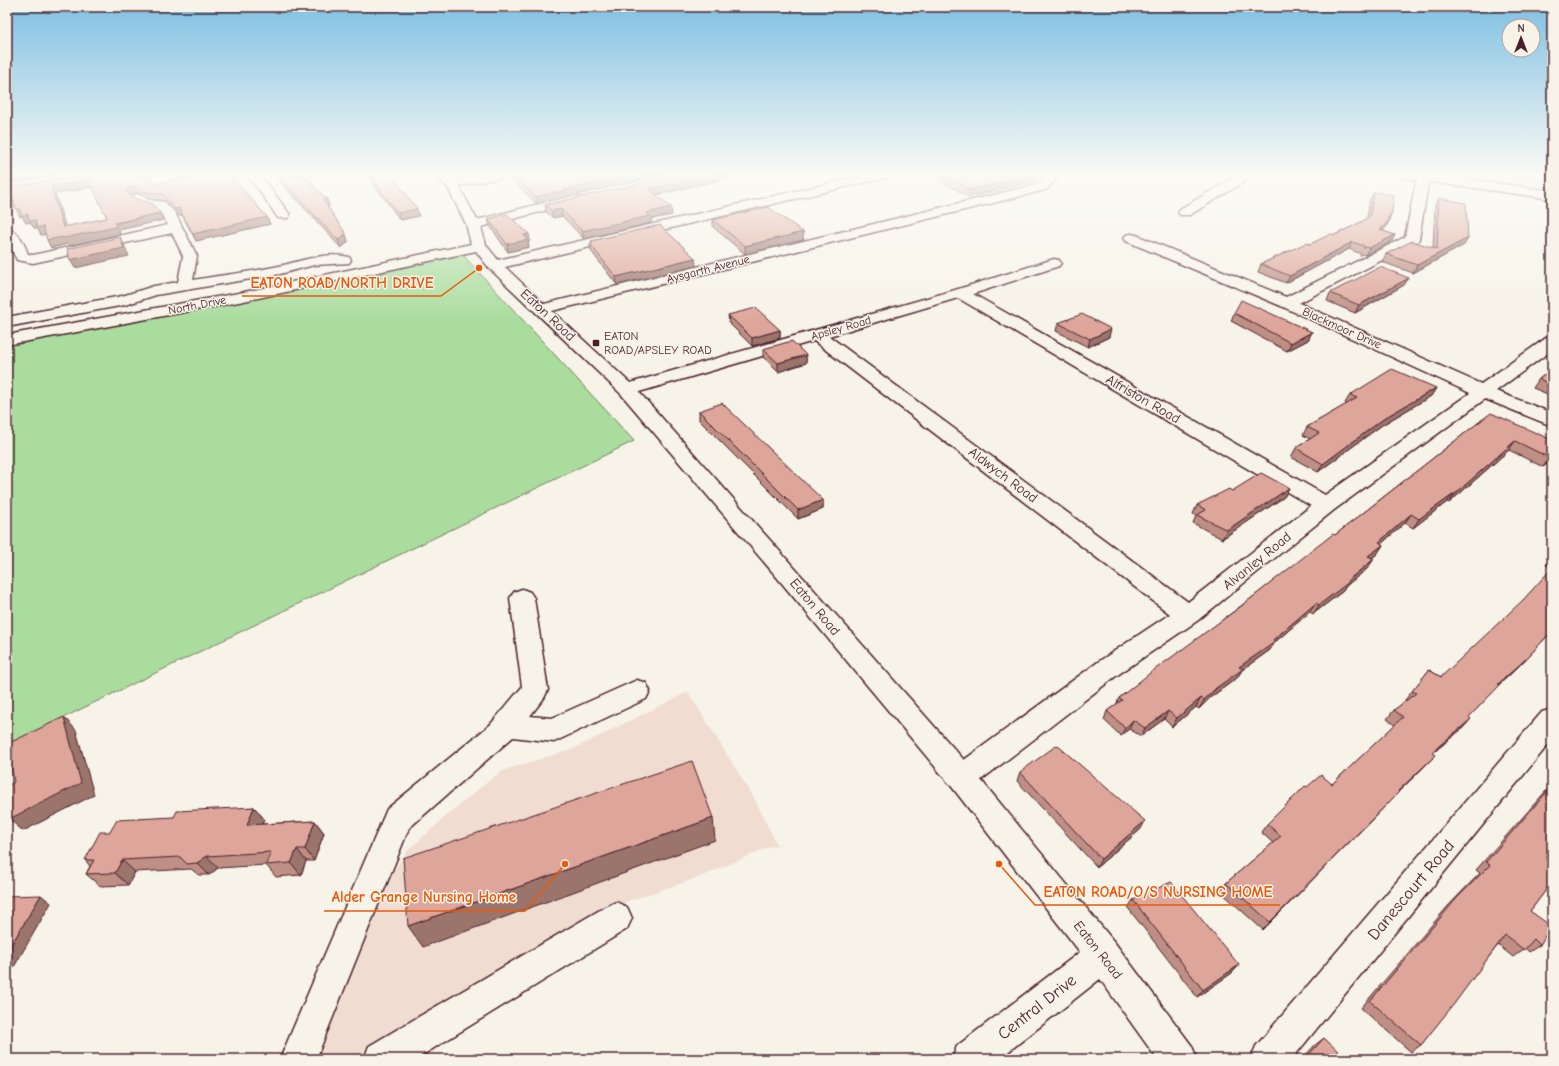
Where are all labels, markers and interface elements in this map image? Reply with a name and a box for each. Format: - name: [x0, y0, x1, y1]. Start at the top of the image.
- north arrow: [1501, 18, 1541, 58]
- text: N: [1517, 22, 1525, 35]
- street label: Aysgarth Avenue: [665, 252, 751, 286]
- callout: EATON ROAD/NORTH DRIVE: [242, 269, 441, 296]
- text: EATON ROAD/NORTH DRIVE: [250, 274, 434, 292]
- street label: Eaton Road: [517, 285, 579, 345]
- street label: North Drive: [167, 293, 227, 317]
- street label: Blackmoor Drive: [1300, 304, 1384, 352]
- street label: Apsley Road: [809, 313, 873, 343]
- place label: EATON ROAD/APSLEY ROAD: [604, 329, 712, 357]
- marker: EATON ROAD/APSLEY ROAD: [591, 338, 601, 348]
- street label: Alfriston Road: [1103, 371, 1183, 427]
- street label: Aldwych Road: [965, 443, 1041, 507]
- street label: Alvanley Road: [1219, 528, 1295, 594]
- street label: Eaton Road: [786, 575, 844, 639]
- street label: Danescourt Road: [1364, 836, 1458, 944]
- callout: EATON ROAD/O/S NURSING HOME: [1035, 878, 1280, 905]
- text: EATON ROAD/O/S NURSING HOME: [1043, 883, 1273, 901]
- callout: Alder Grange Nursing Home: [324, 884, 525, 911]
- text: Alder Grange Nursing Home: [332, 888, 516, 906]
- street label: Eaton Road: [1070, 917, 1126, 983]
- street label: Central Drive: [994, 970, 1080, 1044]

